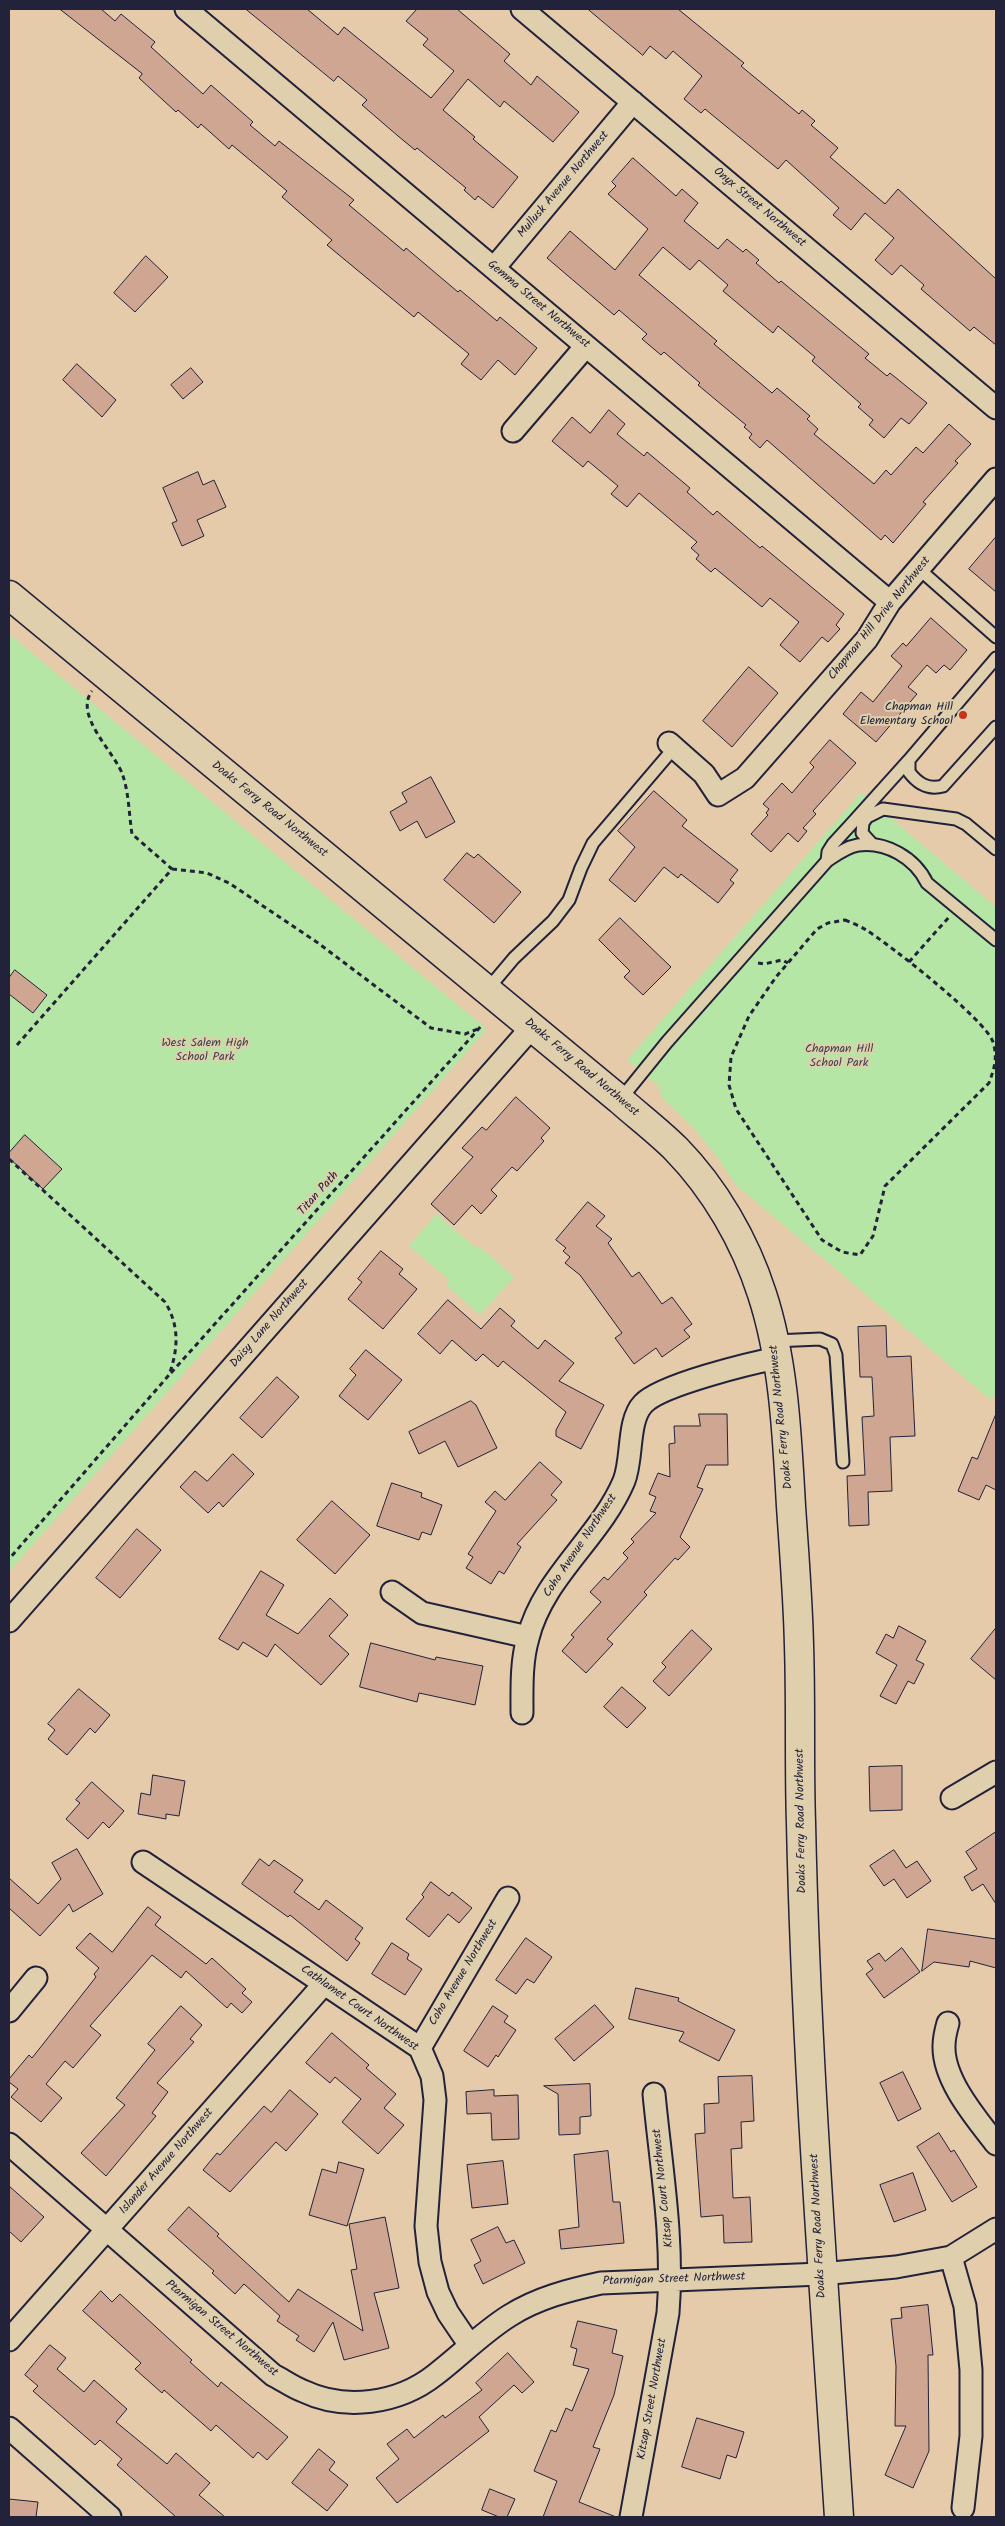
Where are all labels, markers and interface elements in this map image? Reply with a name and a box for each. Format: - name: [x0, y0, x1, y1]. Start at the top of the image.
- street label: Mullusk Avenue Northwest: [515, 129, 613, 241]
- street label: Onyx Street Northwest: [710, 165, 808, 251]
- street label: Gemma Street Northwest: [484, 258, 592, 352]
- street label: Chapman Hill Drive Northwest: [826, 554, 934, 684]
- place label: Chapman Hill Elementary School: [860, 701, 953, 729]
- marker: Chapman Hill Elementary School: [957, 709, 969, 721]
- street label: Doaks Ferry Road Northwest: [208, 759, 330, 861]
- street label: Doaks Ferry Road Northwest: [521, 1016, 641, 1120]
- park label: West Salem High School Park: [161, 1037, 249, 1065]
- park label: Chapman Hill School Park: [805, 1043, 873, 1071]
- street label: Titan Path: [296, 1169, 342, 1219]
- street label: Daisy Lane Northwest: [228, 1277, 312, 1371]
- street label: Doaks Ferry Road Northwest: [767, 1344, 797, 1490]
- street label: Coho Avenue Northwest: [541, 1492, 621, 1600]
- street label: Doaks Ferry Road Northwest: [794, 1748, 810, 1894]
- street label: Coho Avenue Northwest: [427, 1917, 501, 2029]
- street label: Cathlamet Court Northwest: [297, 1963, 421, 2055]
- street label: Islander Avenue Northwest: [117, 2106, 217, 2218]
- street label: Kitsap Court Northwest: [651, 2128, 677, 2248]
- street label: Doaks Ferry Road Northwest: [808, 2153, 830, 2299]
- street label: Ptarmigan Street Northwest: [602, 2270, 746, 2290]
- street label: Ptarmigan Street Northwest: [162, 2278, 280, 2380]
- street label: Kitsap Street Northwest: [635, 2337, 671, 2461]

